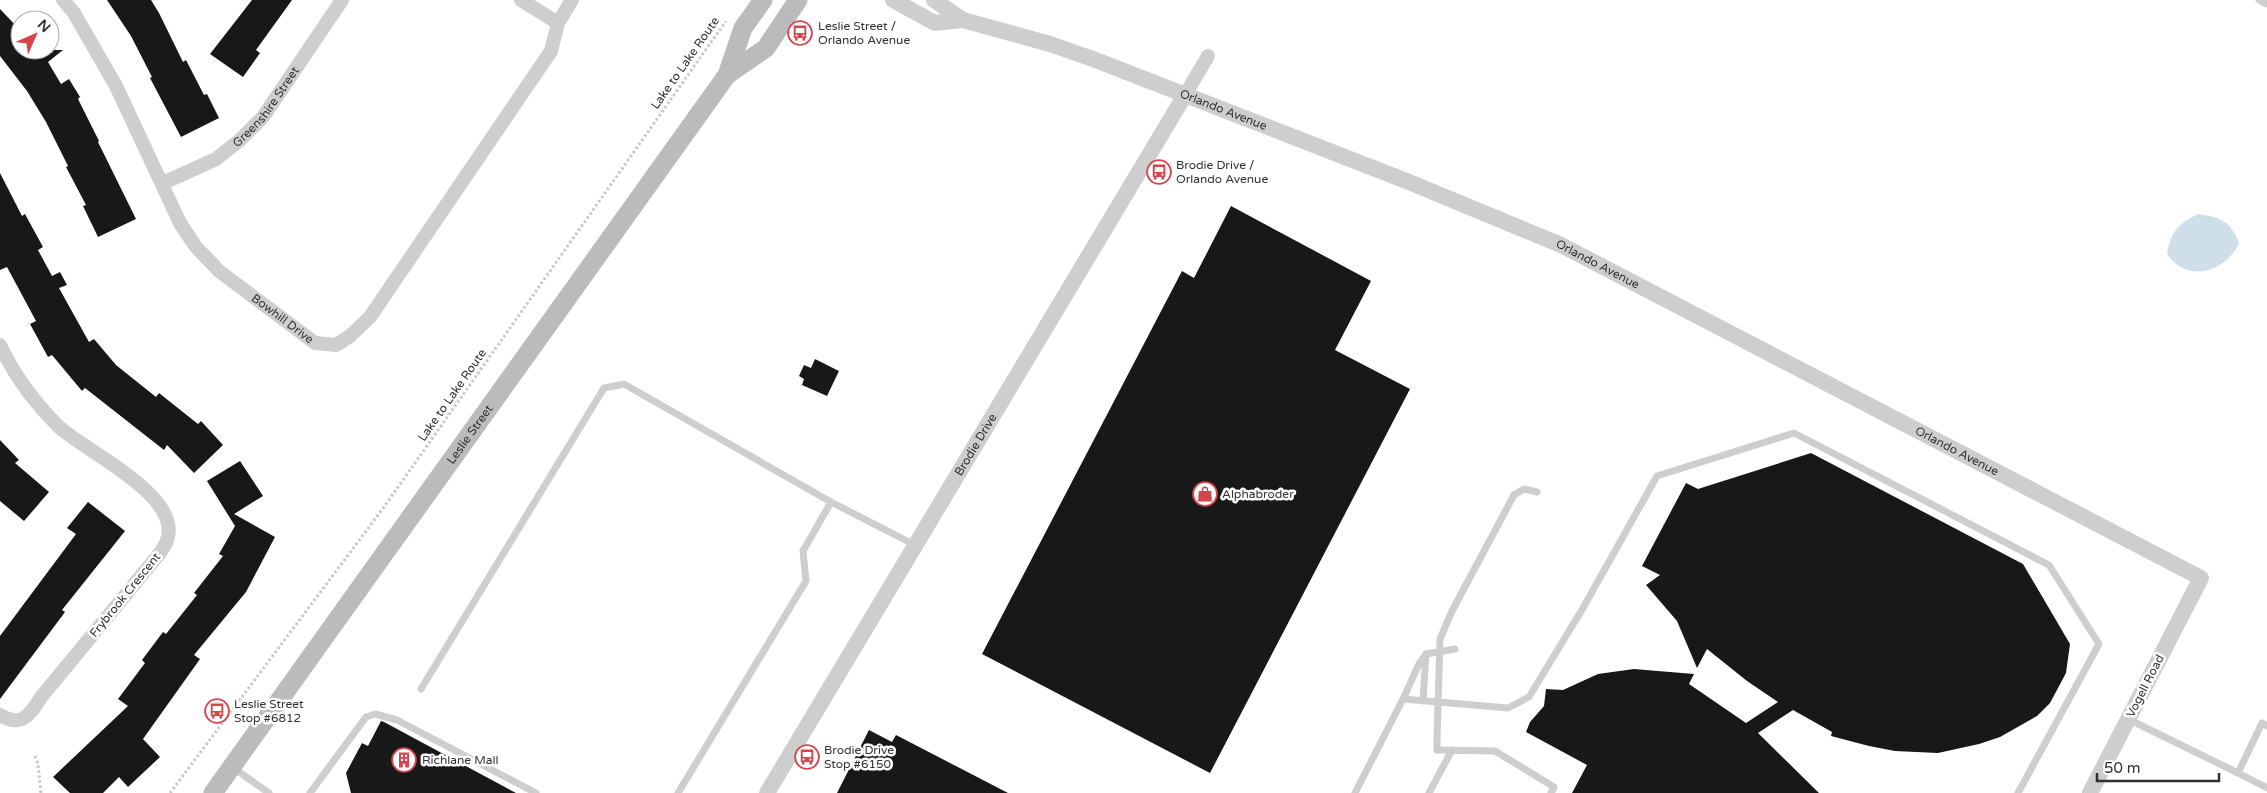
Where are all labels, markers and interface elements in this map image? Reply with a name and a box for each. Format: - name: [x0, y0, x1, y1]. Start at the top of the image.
- north arrow: [10, 10, 60, 60]
- street label: Lake to Lake Route: [648, 14, 722, 112]
- text: N: [34, 16, 54, 36]
- place label: Leslie Street / Orlando Avenue: [818, 19, 910, 47]
- bus stop icon: Leslie Street / Orlando Avenue: [787, 20, 813, 46]
- street label: Greenshire Street: [230, 64, 302, 150]
- street label: Orlando Avenue: [1178, 87, 1269, 133]
- place label: Brodie Drive / Orlando Avenue: [1176, 158, 1268, 186]
- bus stop icon: Brodie Drive / Orlando Avenue: [1146, 159, 1172, 185]
- street label: Orlando Avenue: [1554, 237, 1642, 292]
- street label: Bowhill Drive: [249, 291, 317, 347]
- street label: Lake to Lake Route: [415, 346, 489, 444]
- street label: Leslie Street: [444, 402, 496, 467]
- street label: Brodie Drive: [952, 411, 1000, 478]
- street label: Orlando Avenue: [1913, 424, 2001, 479]
- shop icon: Alphabroder: [1192, 481, 1218, 507]
- place label: Alphabroder: [1222, 487, 1294, 501]
- street label: Frybrook Crescent: [87, 550, 164, 640]
- street label: Vogell Road: [2123, 652, 2167, 720]
- place label: Leslie Street Stop #6812: [234, 697, 304, 725]
- bus stop icon: Leslie Street Stop #6812: [204, 698, 230, 724]
- place label: Brodie Drive Stop #6150: [824, 743, 894, 771]
- bus stop icon: Brodie Drive Stop #6150: [794, 744, 820, 770]
- building icon: Richlane Mall: [391, 747, 417, 773]
- scale bar: [2097, 750, 2220, 782]
- place label: Richlane Mall: [422, 753, 499, 767]
- text: 50 m: [2104, 759, 2141, 777]

